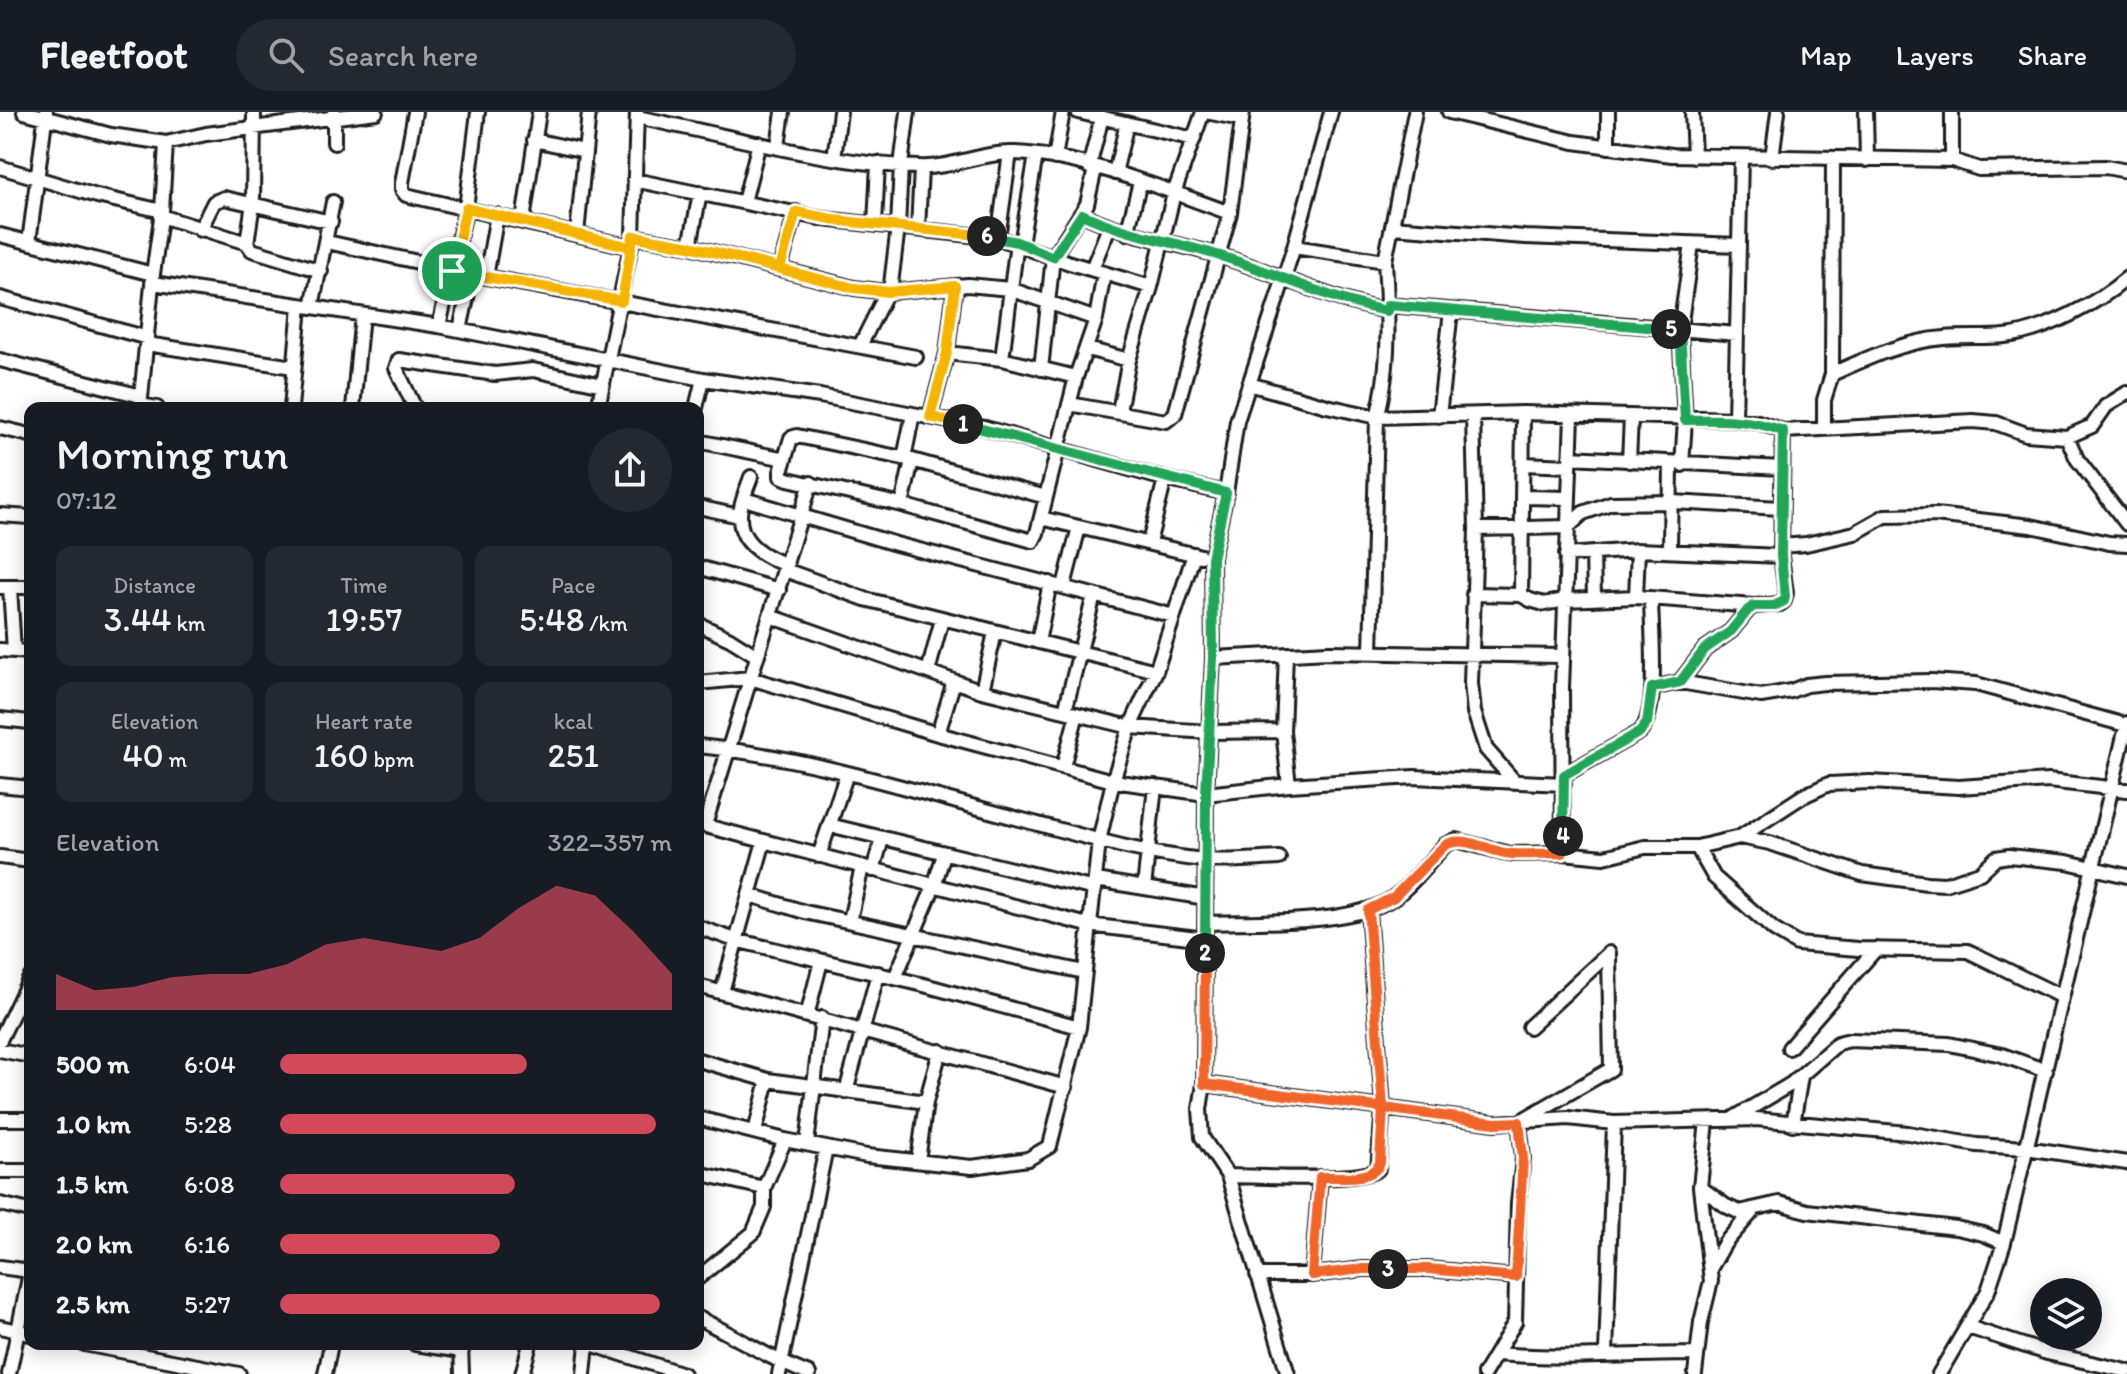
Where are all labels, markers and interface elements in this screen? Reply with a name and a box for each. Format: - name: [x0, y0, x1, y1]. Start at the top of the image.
- search box: [236, 19, 796, 91]
- text: Fleetfoot: [40, 32, 188, 78]
- icon: search: [264, 33, 308, 77]
- text: Search here: [328, 37, 478, 74]
- text: Map: [1800, 38, 1852, 72]
- text: Layers: [1896, 38, 1974, 72]
- text: Share: [2018, 38, 2087, 72]
- pin: 6: [967, 216, 1007, 256]
- text: 6: [981, 222, 993, 249]
- pin: [418, 237, 486, 305]
- icon: arrive: [430, 249, 474, 293]
- pin: 5: [1651, 309, 1691, 349]
- text: 5: [1665, 315, 1677, 342]
- pin: 1: [943, 404, 983, 444]
- text: 1: [958, 410, 968, 437]
- text: Morning run: [56, 427, 289, 480]
- button: share: [588, 428, 672, 512]
- text: 07:12: [56, 484, 117, 516]
- text: Distance: [113, 572, 196, 599]
- text: Time: [341, 572, 387, 599]
- text: Pace: [551, 572, 595, 599]
- text: 3.44: [104, 599, 172, 640]
- text: 19:57: [326, 599, 402, 640]
- text: 5:48: [519, 599, 584, 640]
- text: km: [172, 610, 206, 637]
- text: /km: [584, 610, 628, 637]
- text: Elevation: [111, 708, 198, 735]
- text: Heart rate: [315, 708, 413, 735]
- text: kcal: [554, 708, 593, 735]
- text: 40: [122, 735, 164, 776]
- text: 160: [314, 735, 368, 776]
- text: 251: [548, 735, 599, 776]
- text: m: [164, 746, 187, 773]
- text: bpm: [368, 746, 414, 773]
- pin: 4: [1543, 816, 1583, 856]
- text: 4: [1556, 822, 1570, 849]
- text: Elevation: [56, 826, 159, 858]
- text: 322–357 m: [548, 826, 672, 858]
- pin: 2: [1185, 933, 1225, 973]
- text: 2: [1199, 939, 1211, 966]
- text: 500 m: [56, 1048, 129, 1080]
- text: 6:04: [184, 1048, 236, 1080]
- text: 1.0 km: [56, 1108, 131, 1140]
- text: 5:28: [184, 1108, 232, 1140]
- text: 1.5 km: [56, 1168, 128, 1200]
- text: 6:08: [184, 1168, 234, 1200]
- text: 2.0 km: [56, 1228, 132, 1260]
- text: 6:16: [184, 1228, 230, 1260]
- pin: 3: [1368, 1249, 1408, 1289]
- text: 3: [1382, 1255, 1394, 1282]
- map controls: [2030, 1278, 2102, 1350]
- button: layers: [2030, 1278, 2102, 1350]
- text: 2.5 km: [56, 1288, 130, 1320]
- text: 5:27: [184, 1288, 231, 1320]

